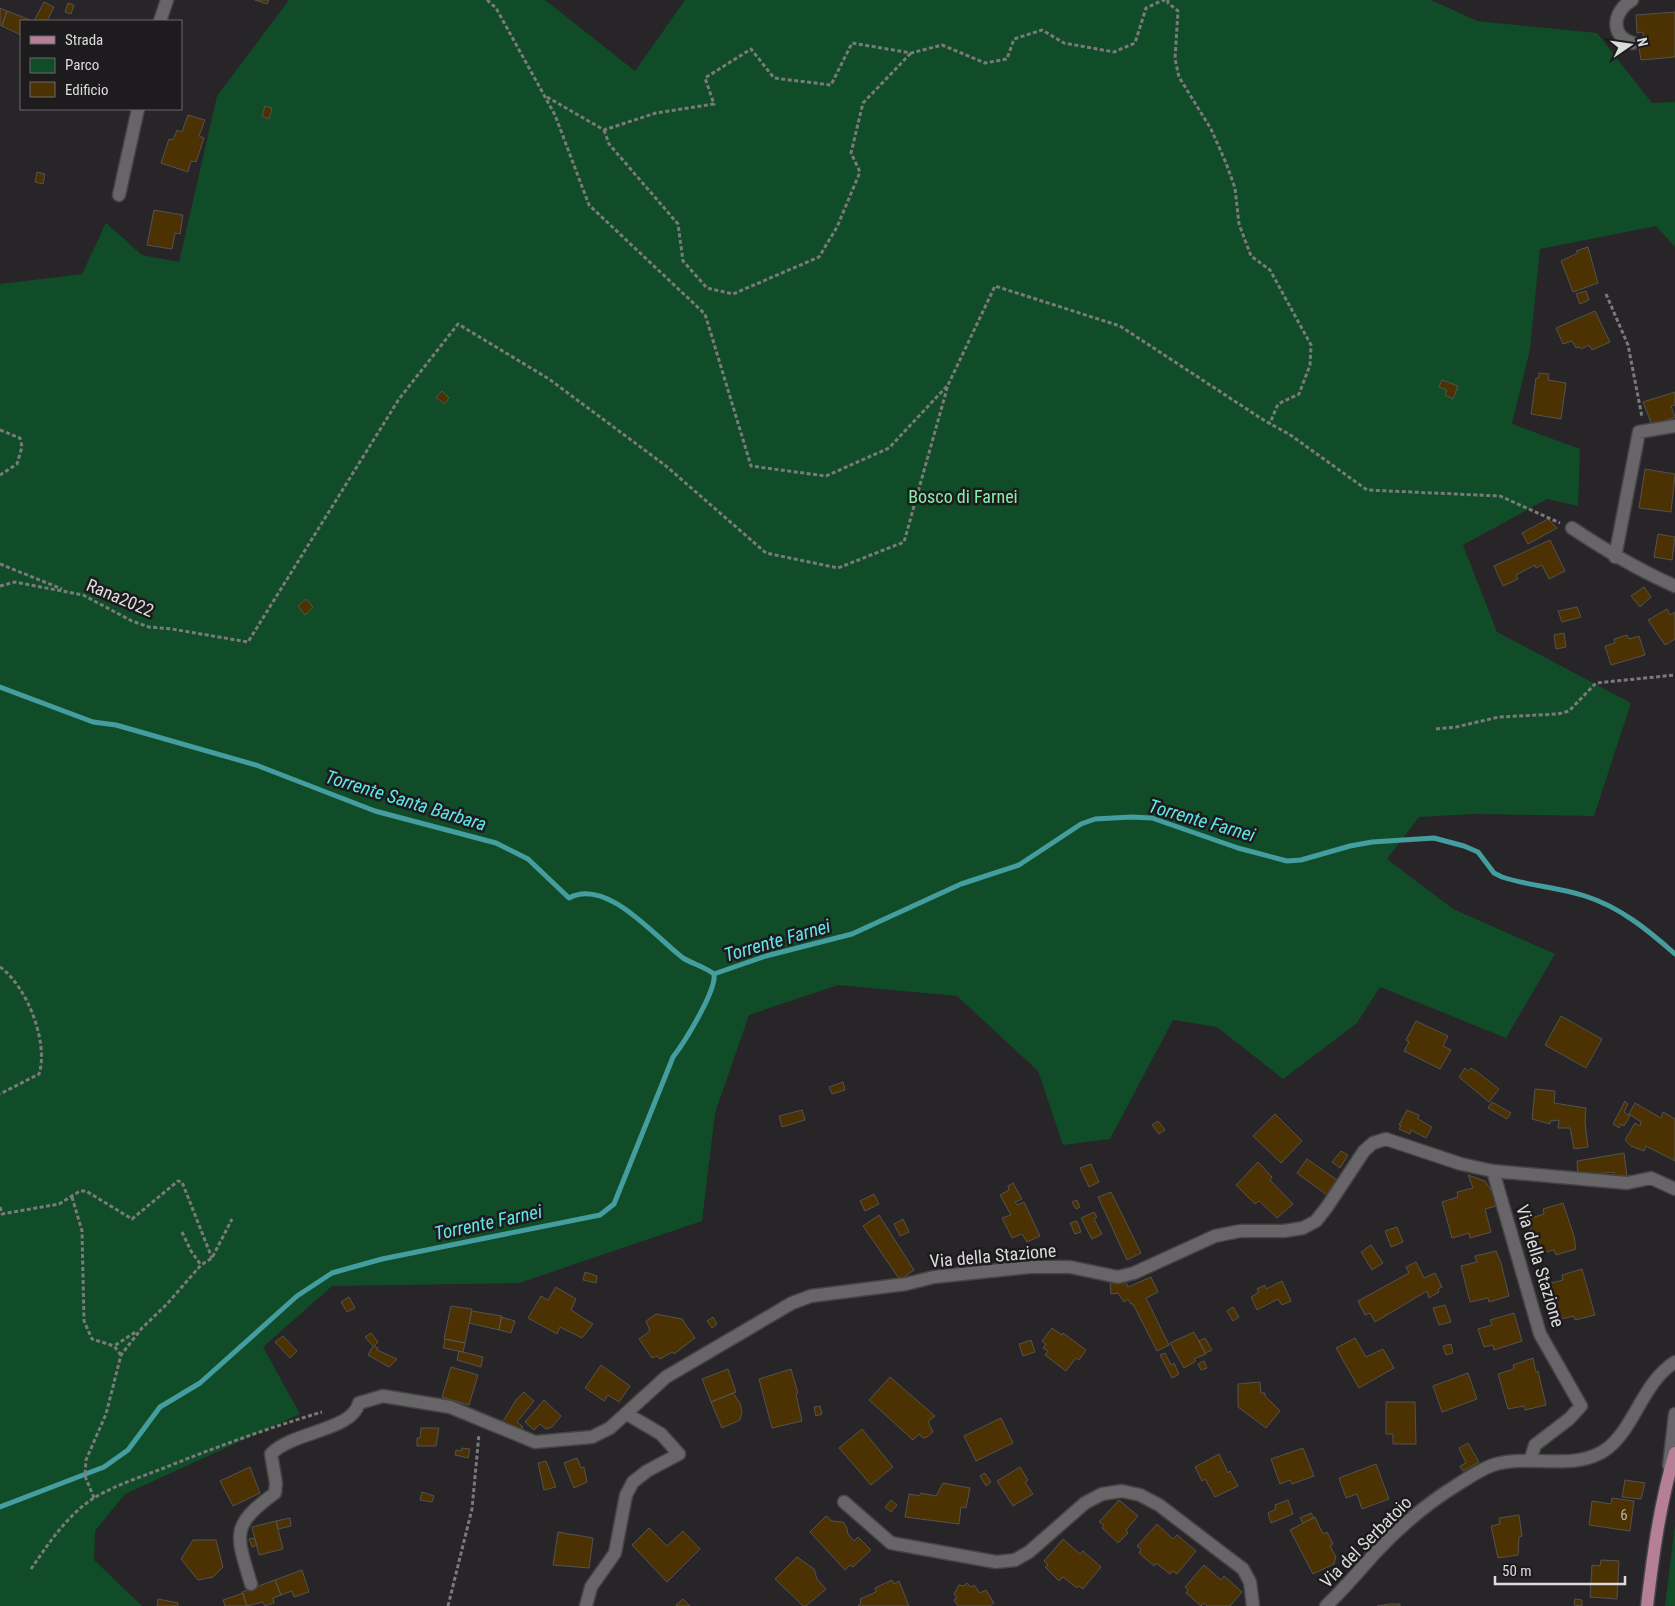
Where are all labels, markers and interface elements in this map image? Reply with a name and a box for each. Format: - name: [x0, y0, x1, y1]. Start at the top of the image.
- legend: [20, 20, 182, 110]
- north arrow: [1605, 20, 1655, 70]
- text: Strada: [65, 31, 103, 49]
- text: N: [1634, 36, 1651, 48]
- text: Parco: [65, 56, 99, 74]
- text: Edificio: [65, 81, 108, 99]
- park label: Bosco di Farnei: [908, 486, 1018, 507]
- street label: Rana2022: [83, 574, 157, 621]
- water label: Torrente Santa Barbara: [322, 765, 489, 836]
- water label: Torrente Farnei: [1146, 794, 1259, 847]
- water label: Torrente Farnei: [721, 914, 834, 967]
- water label: Torrente Farnei: [432, 1200, 545, 1245]
- street label: Via della Stazione: [1512, 1202, 1569, 1330]
- street label: Via della Stazione: [929, 1240, 1057, 1271]
- street label: Via del Serbatoio: [1316, 1492, 1416, 1592]
- house number: 6: [1620, 1506, 1628, 1524]
- scale bar: [1495, 1554, 1625, 1586]
- text: 50 m: [1502, 1562, 1532, 1580]

